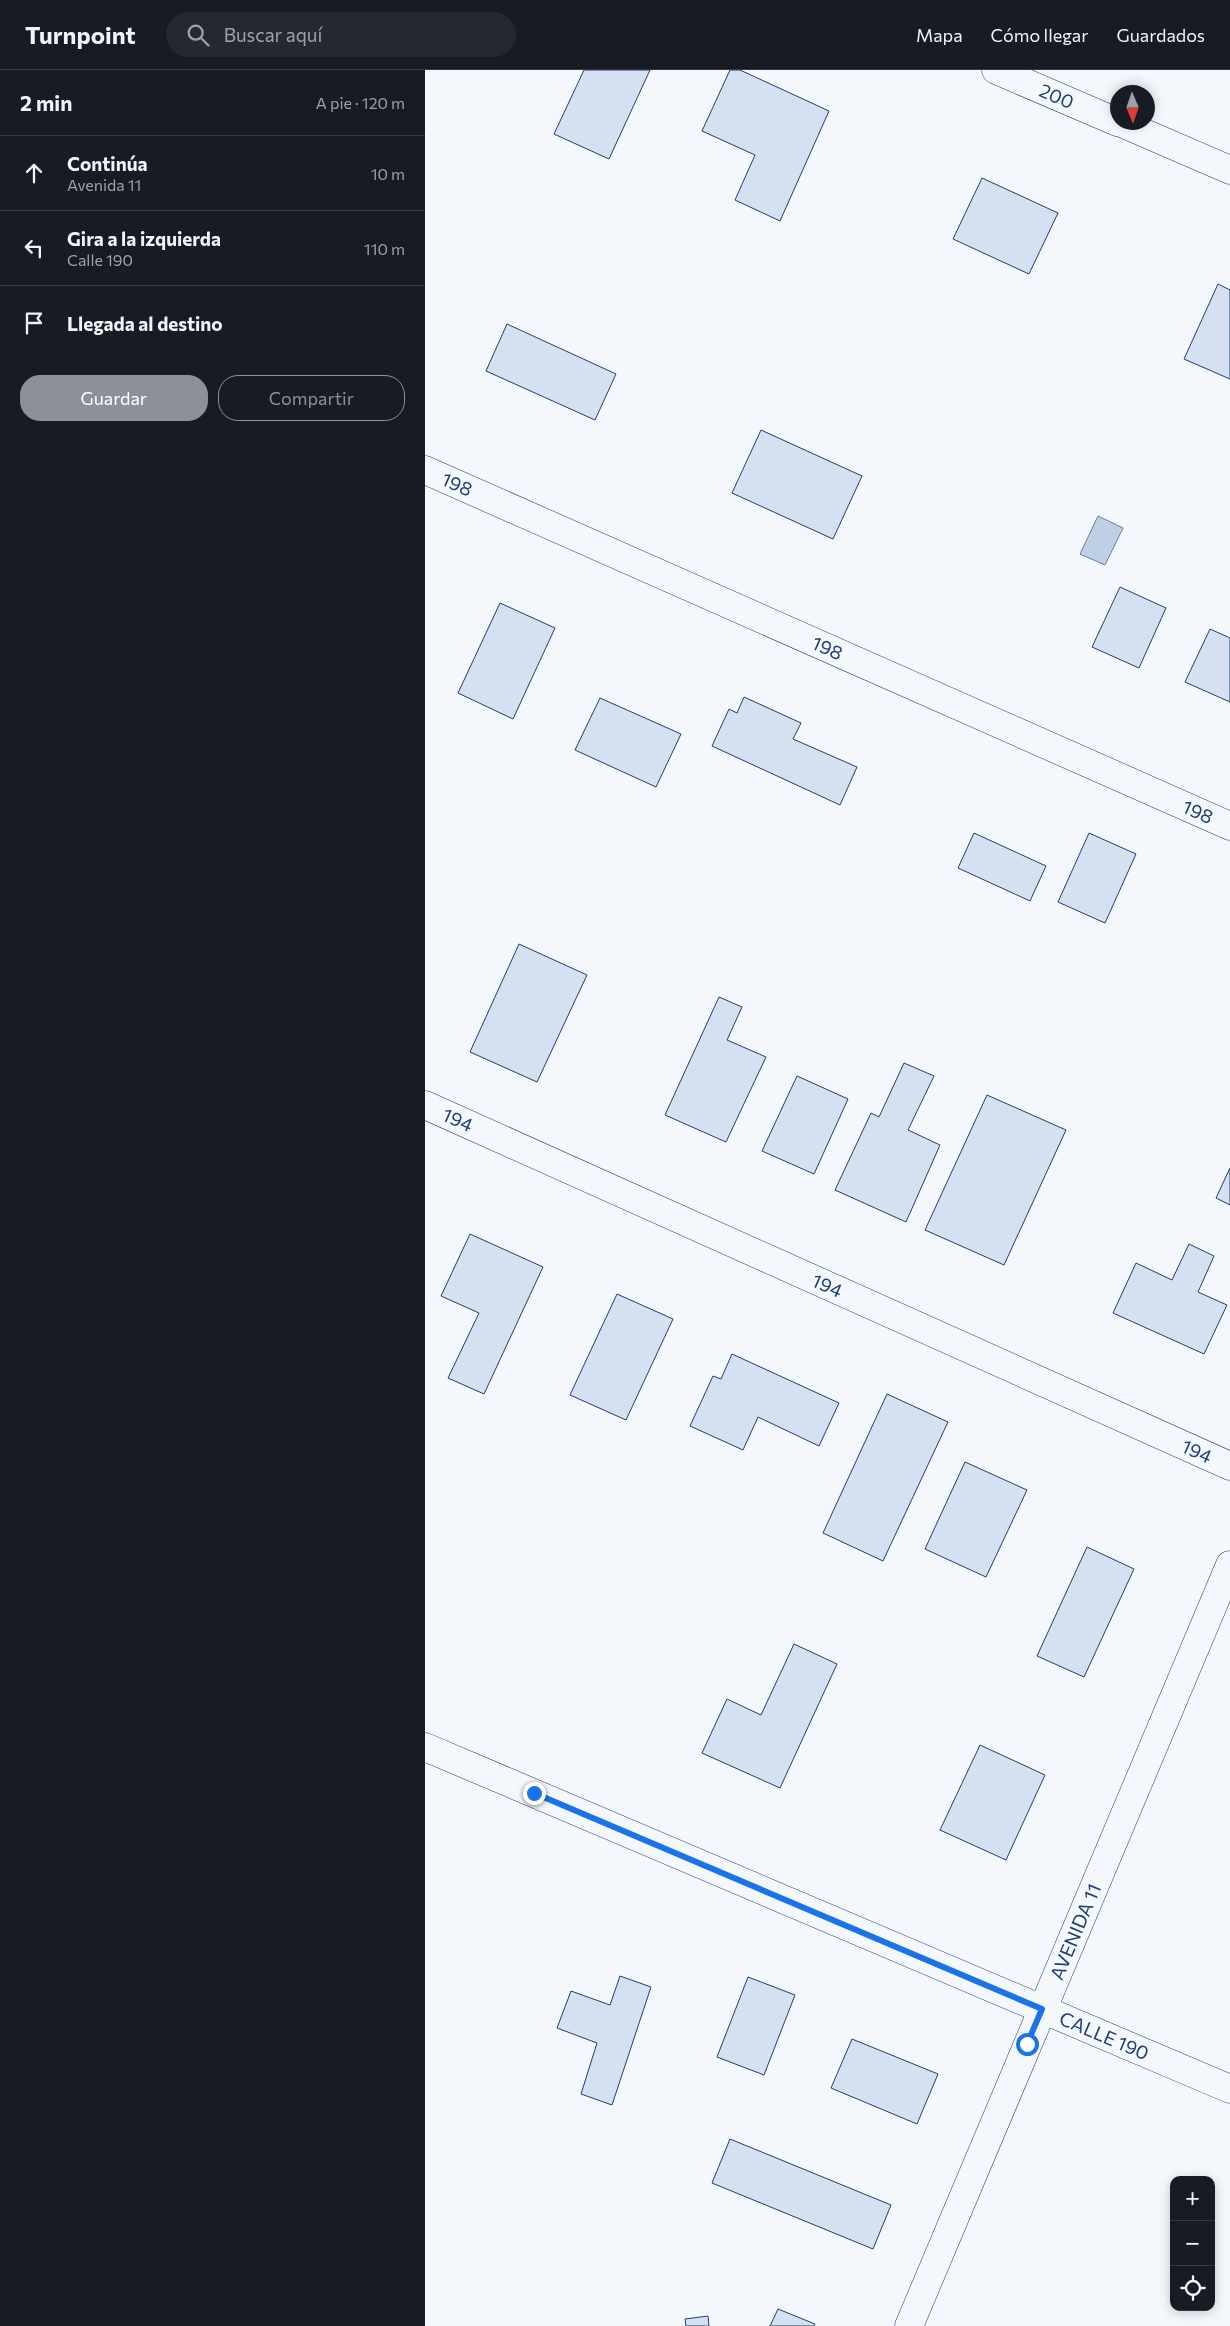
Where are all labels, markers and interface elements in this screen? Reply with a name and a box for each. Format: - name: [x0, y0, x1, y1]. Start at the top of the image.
- search box: [166, 12, 516, 57]
- text: Turnpoint: [25, 20, 136, 49]
- icon: search: [184, 21, 212, 49]
- text: Buscar aquí: [224, 23, 322, 46]
- text: Mapa: [916, 24, 963, 46]
- text: Cómo llegar: [991, 24, 1088, 46]
- text: Guardados: [1116, 24, 1205, 46]
- street label: 200: [1036, 78, 1078, 113]
- north arrow: [1110, 85, 1155, 130]
- text: 2 min: [20, 90, 72, 115]
- text: A pie · 120 m: [316, 93, 405, 112]
- text: Continúa: [67, 152, 148, 175]
- icon: ahead: [20, 159, 48, 187]
- text: 10 m: [371, 164, 405, 183]
- text: Avenida 11: [67, 175, 141, 194]
- text: Gira a la izquierda: [67, 227, 221, 250]
- icon: left: [20, 234, 48, 262]
- text: 110 m: [364, 239, 405, 258]
- text: Calle 190: [67, 250, 133, 269]
- icon: arrive: [20, 309, 48, 337]
- text: Llegada al destino: [67, 312, 223, 335]
- button: Guardar: [20, 375, 208, 421]
- button: Compartir: [218, 375, 405, 421]
- street label: 198: [438, 467, 476, 501]
- street label: 198: [809, 631, 847, 664]
- street label: 198: [1179, 794, 1217, 828]
- street label: 194: [439, 1102, 477, 1136]
- street label: 194: [809, 1268, 846, 1302]
- street label: 194: [1178, 1434, 1216, 1468]
- route end: [523, 1782, 546, 1805]
- street label: AVENIDA 11: [1044, 1880, 1105, 1983]
- street label: CALLE 190: [1056, 2006, 1153, 2064]
- route start: [1016, 2033, 1039, 2056]
- map controls: [1170, 2176, 1215, 2311]
- button: +: [1170, 2176, 1215, 2221]
- button: −: [1170, 2221, 1215, 2266]
- button: locate: [1170, 2266, 1215, 2311]

